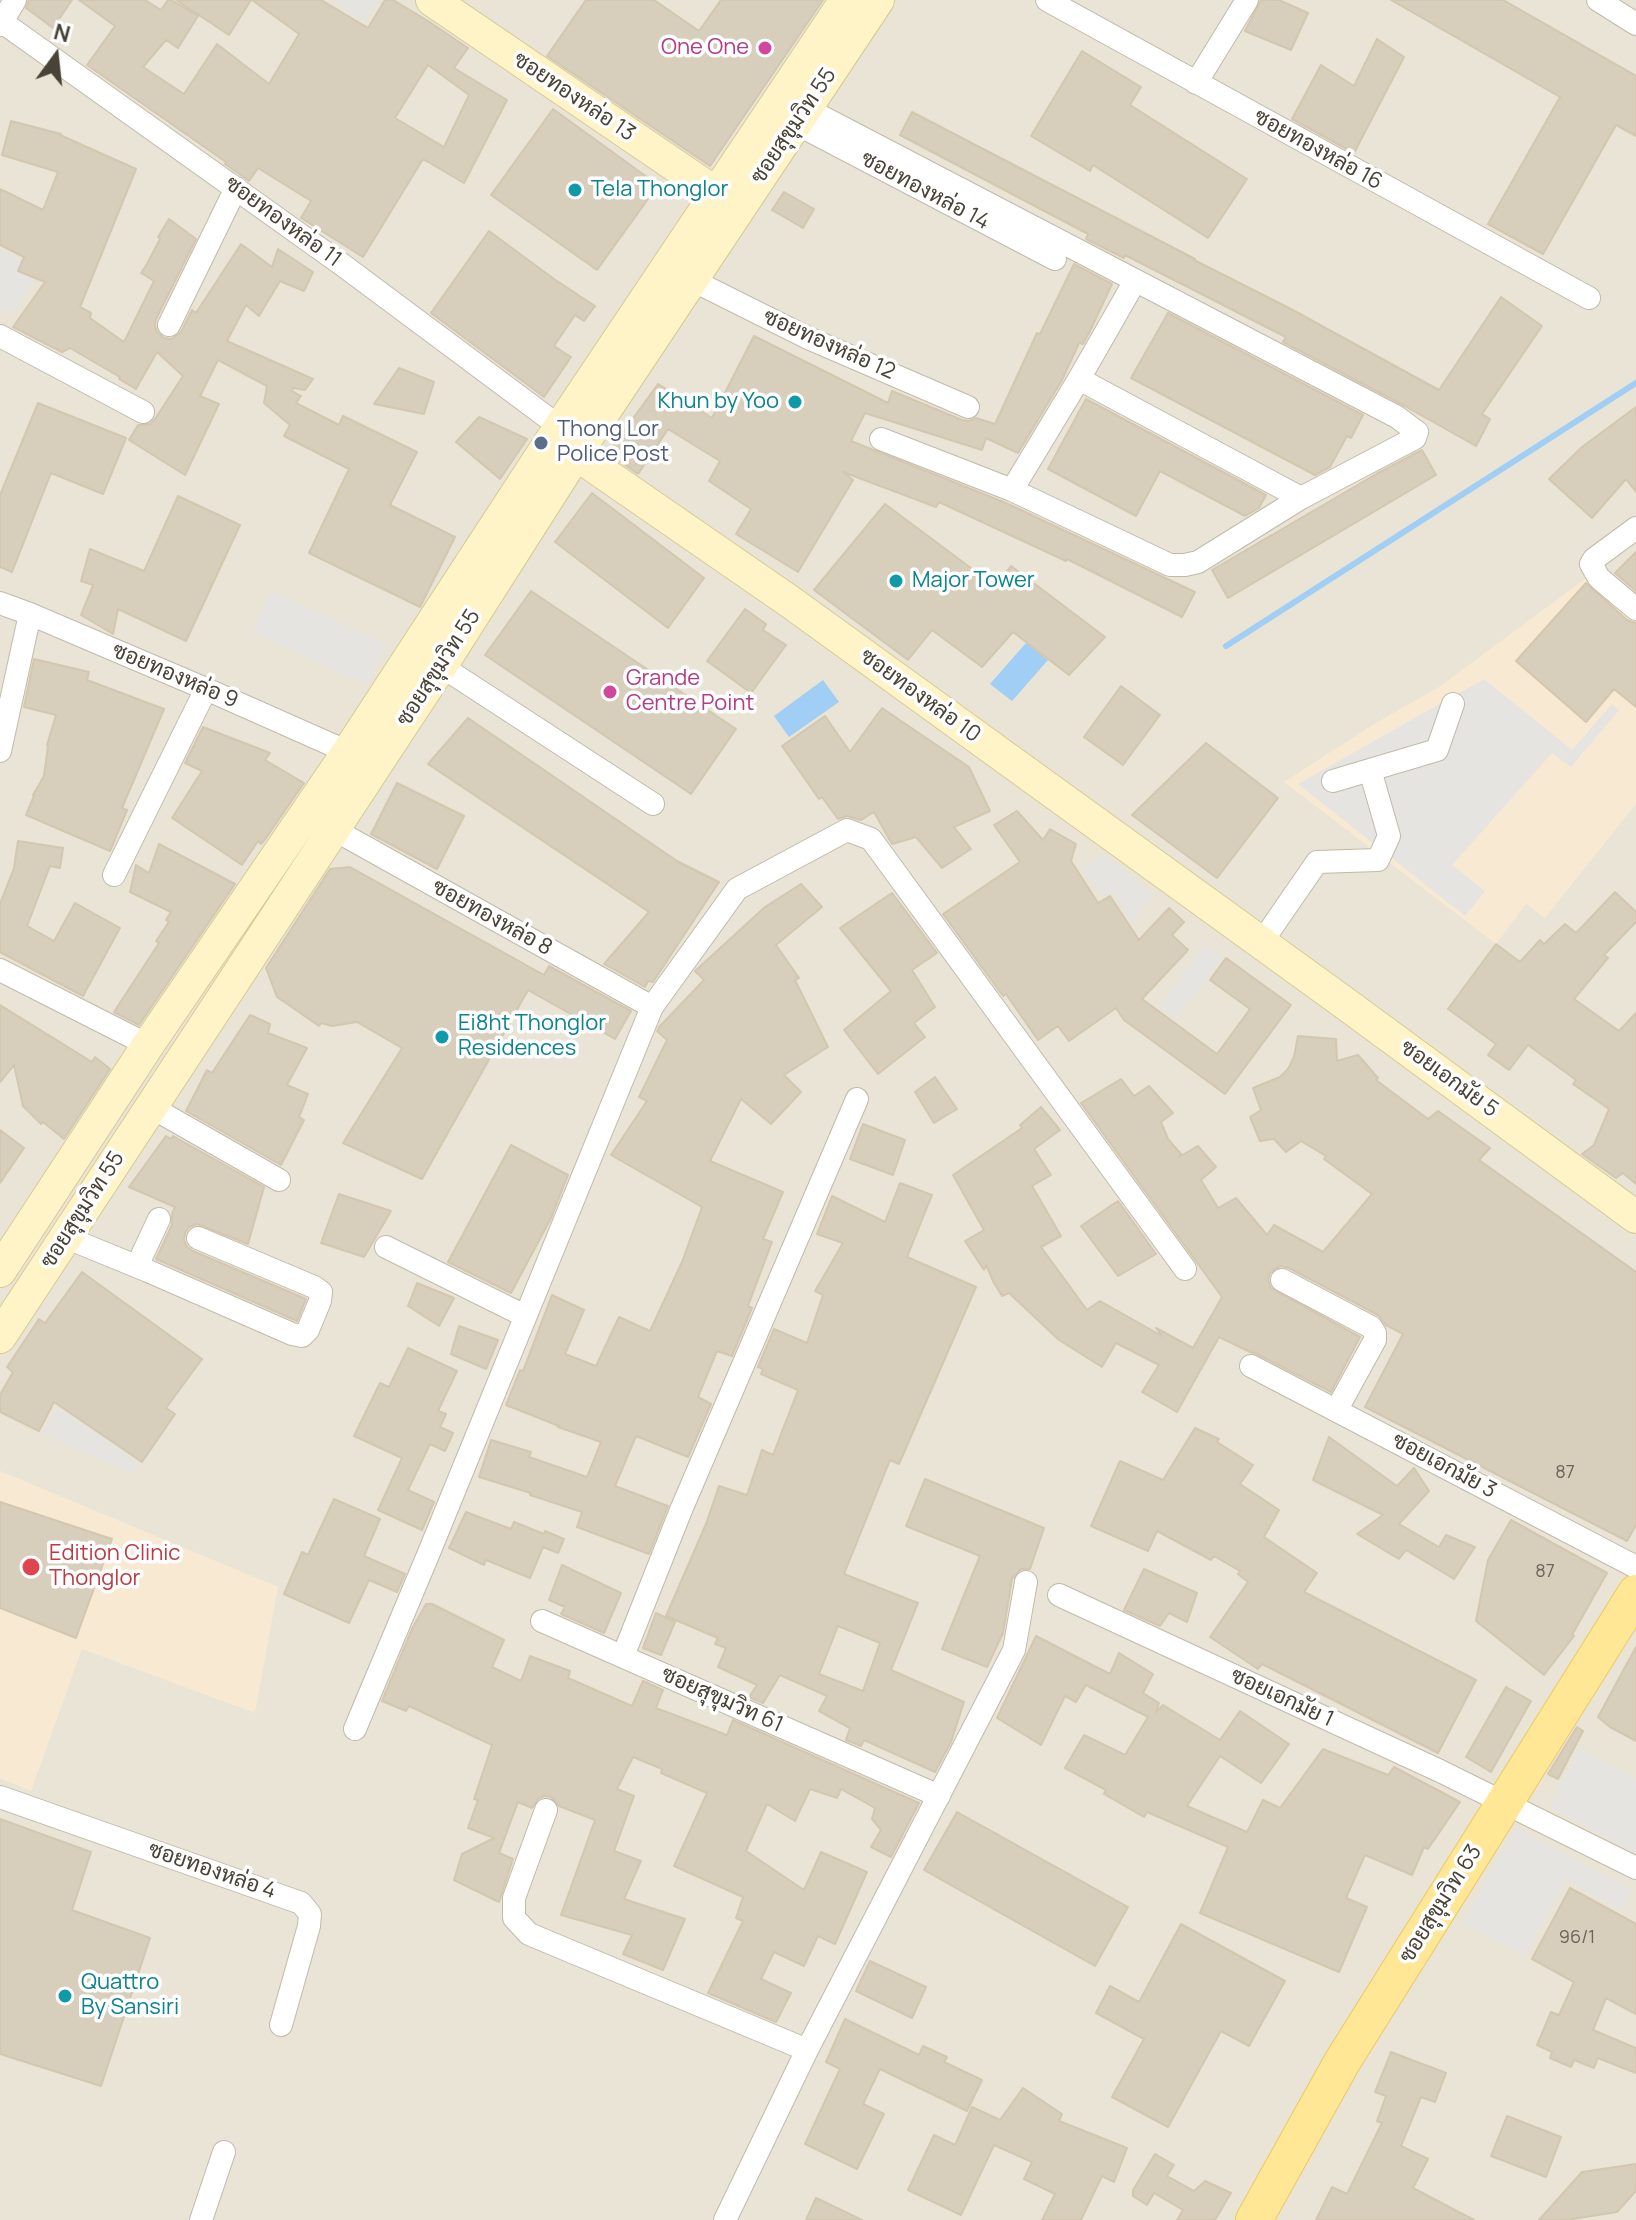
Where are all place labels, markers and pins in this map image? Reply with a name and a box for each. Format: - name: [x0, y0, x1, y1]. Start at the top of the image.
- place label: One One: [661, 35, 749, 61]
- marker: One One: [756, 39, 774, 57]
- place label: Tela Thonglor: [591, 177, 728, 203]
- marker: Tela Thonglor: [566, 181, 584, 199]
- place label: Khun by Yoo: [657, 389, 779, 415]
- marker: Khun by Yoo: [786, 393, 804, 411]
- place label: Thong Lor Police Post: [557, 417, 669, 468]
- marker: Thong Lor Police Post: [532, 434, 550, 452]
- place label: Major Tower: [912, 568, 1035, 594]
- marker: Major Tower: [887, 572, 905, 590]
- place label: Grande Centre Point: [626, 666, 754, 718]
- marker: Grande Centre Point: [601, 683, 619, 701]
- place label: Ei8ht Thonglor Residences: [458, 1011, 606, 1062]
- marker: Ei8ht Thonglor Residences: [433, 1028, 451, 1046]
- place label: Edition Clinic Thonglor: [49, 1541, 181, 1592]
- marker: Edition Clinic Thonglor: [20, 1556, 42, 1578]
- place label: Quattro By Sansiri: [81, 1970, 179, 2022]
- marker: Quattro By Sansiri: [56, 1987, 74, 2005]

